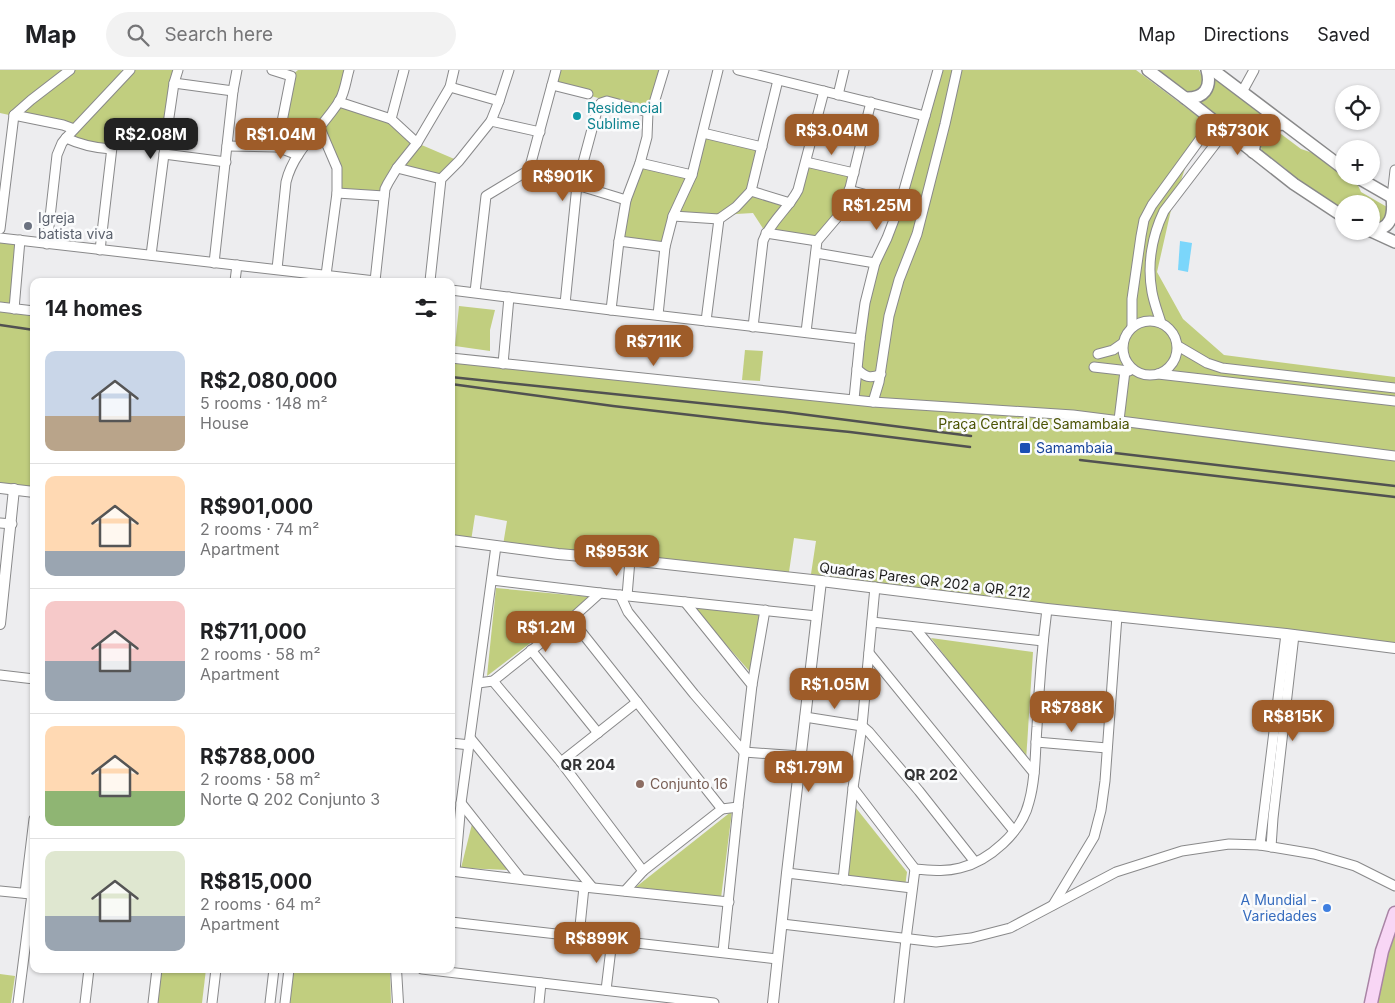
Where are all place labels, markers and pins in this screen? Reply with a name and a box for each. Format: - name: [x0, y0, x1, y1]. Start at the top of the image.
- place label: Residencial Sublime: [587, 99, 662, 132]
- marker: Residencial Sublime: [571, 110, 583, 122]
- pin: R$3.04M: [786, 114, 878, 156]
- pin: R$730K: [1197, 114, 1279, 156]
- pin: R$2.08M: [105, 118, 197, 160]
- pin: R$1.04M: [235, 118, 327, 160]
- pin: R$901K: [522, 160, 604, 202]
- pin: R$1.25M: [831, 189, 923, 231]
- place label: Igreja batista viva: [38, 209, 113, 242]
- marker: Igreja batista viva: [22, 220, 34, 232]
- pin: R$711K: [613, 324, 695, 367]
- place label: Samambaia: [1036, 439, 1113, 456]
- marker: Samambaia: [1018, 441, 1032, 455]
- pin: R$953K: [576, 534, 658, 577]
- pin: R$1.2M: [505, 610, 587, 653]
- pin: R$1.05M: [789, 668, 881, 710]
- pin: R$788K: [1031, 690, 1113, 733]
- pin: R$815K: [1252, 700, 1334, 742]
- pin: R$1.79M: [763, 750, 855, 793]
- place label: Conjunto 16: [650, 775, 728, 792]
- marker: Conjunto 16: [634, 778, 646, 790]
- place label: A Mundial - Variedades: [1241, 891, 1317, 924]
- marker: A Mundial - Variedades: [1321, 902, 1333, 914]
- pin: R$899K: [556, 922, 638, 964]

